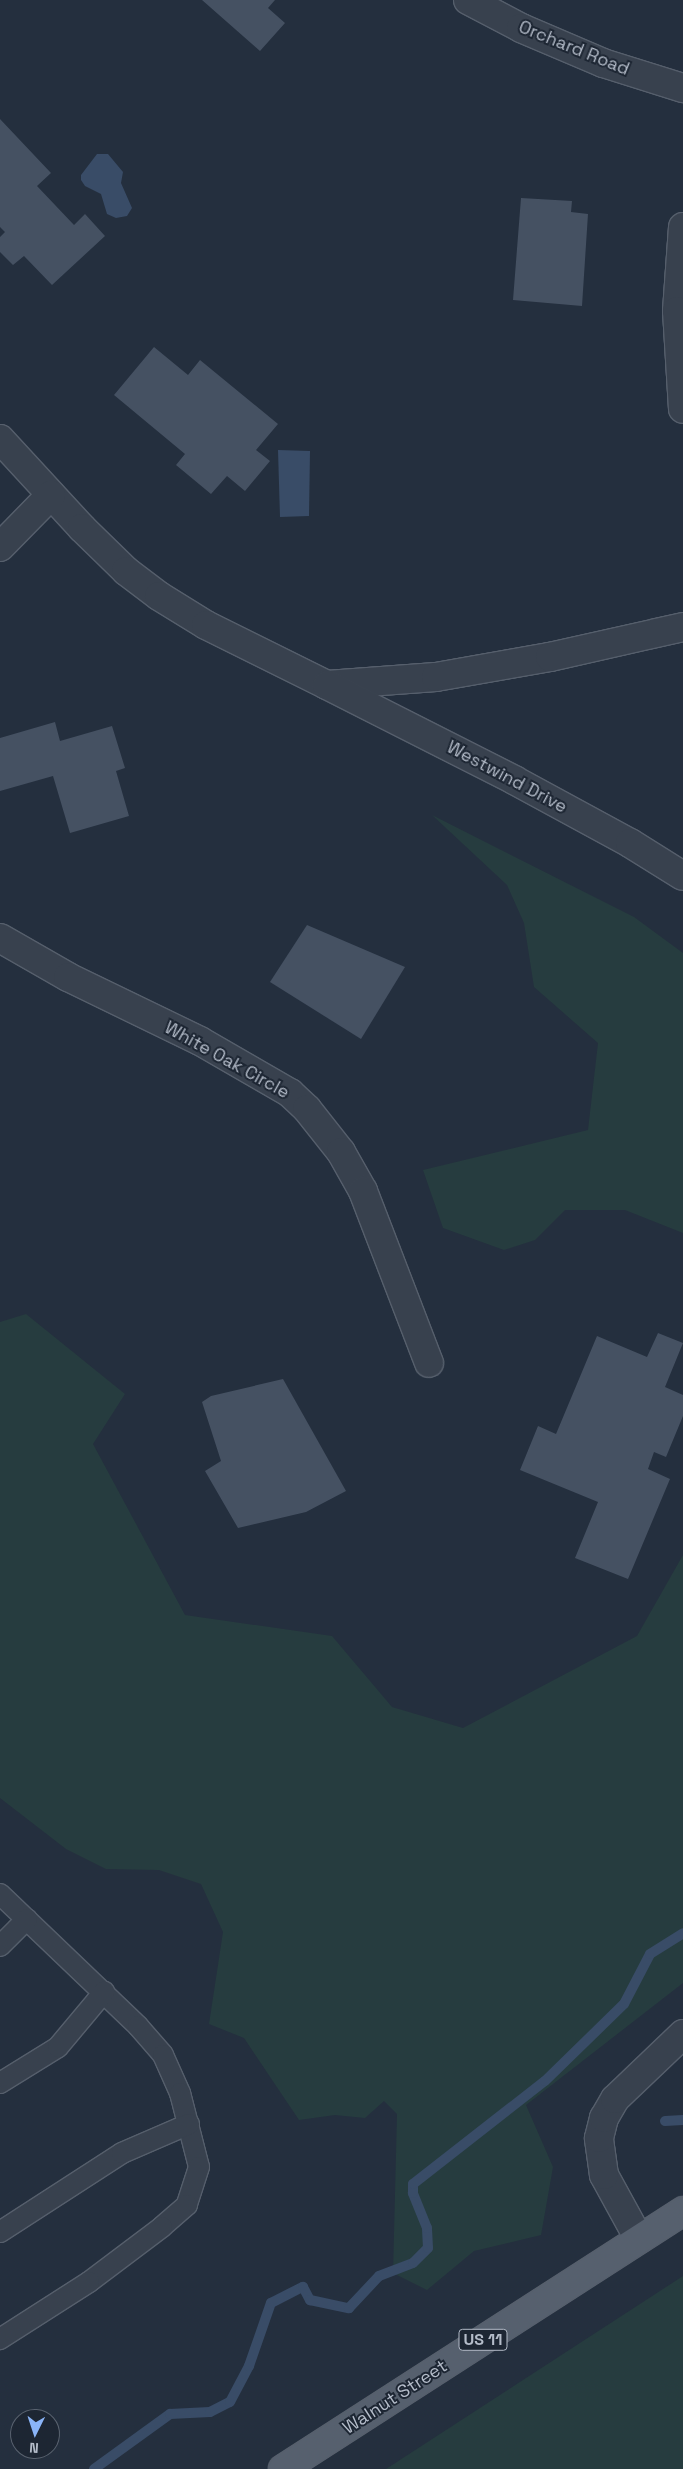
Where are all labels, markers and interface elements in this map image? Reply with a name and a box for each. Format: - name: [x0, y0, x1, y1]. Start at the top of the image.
- street label: Orchard Road: [515, 16, 633, 80]
- street label: Westwind Drive: [443, 736, 571, 818]
- street label: White Oak Circle: [161, 1017, 293, 1103]
- road number: US 11: [458, 2326, 508, 2354]
- street label: Walnut Street: [339, 2355, 451, 2439]
- north arrow: [10, 2409, 60, 2459]
- text: N: [29, 2439, 39, 2457]

